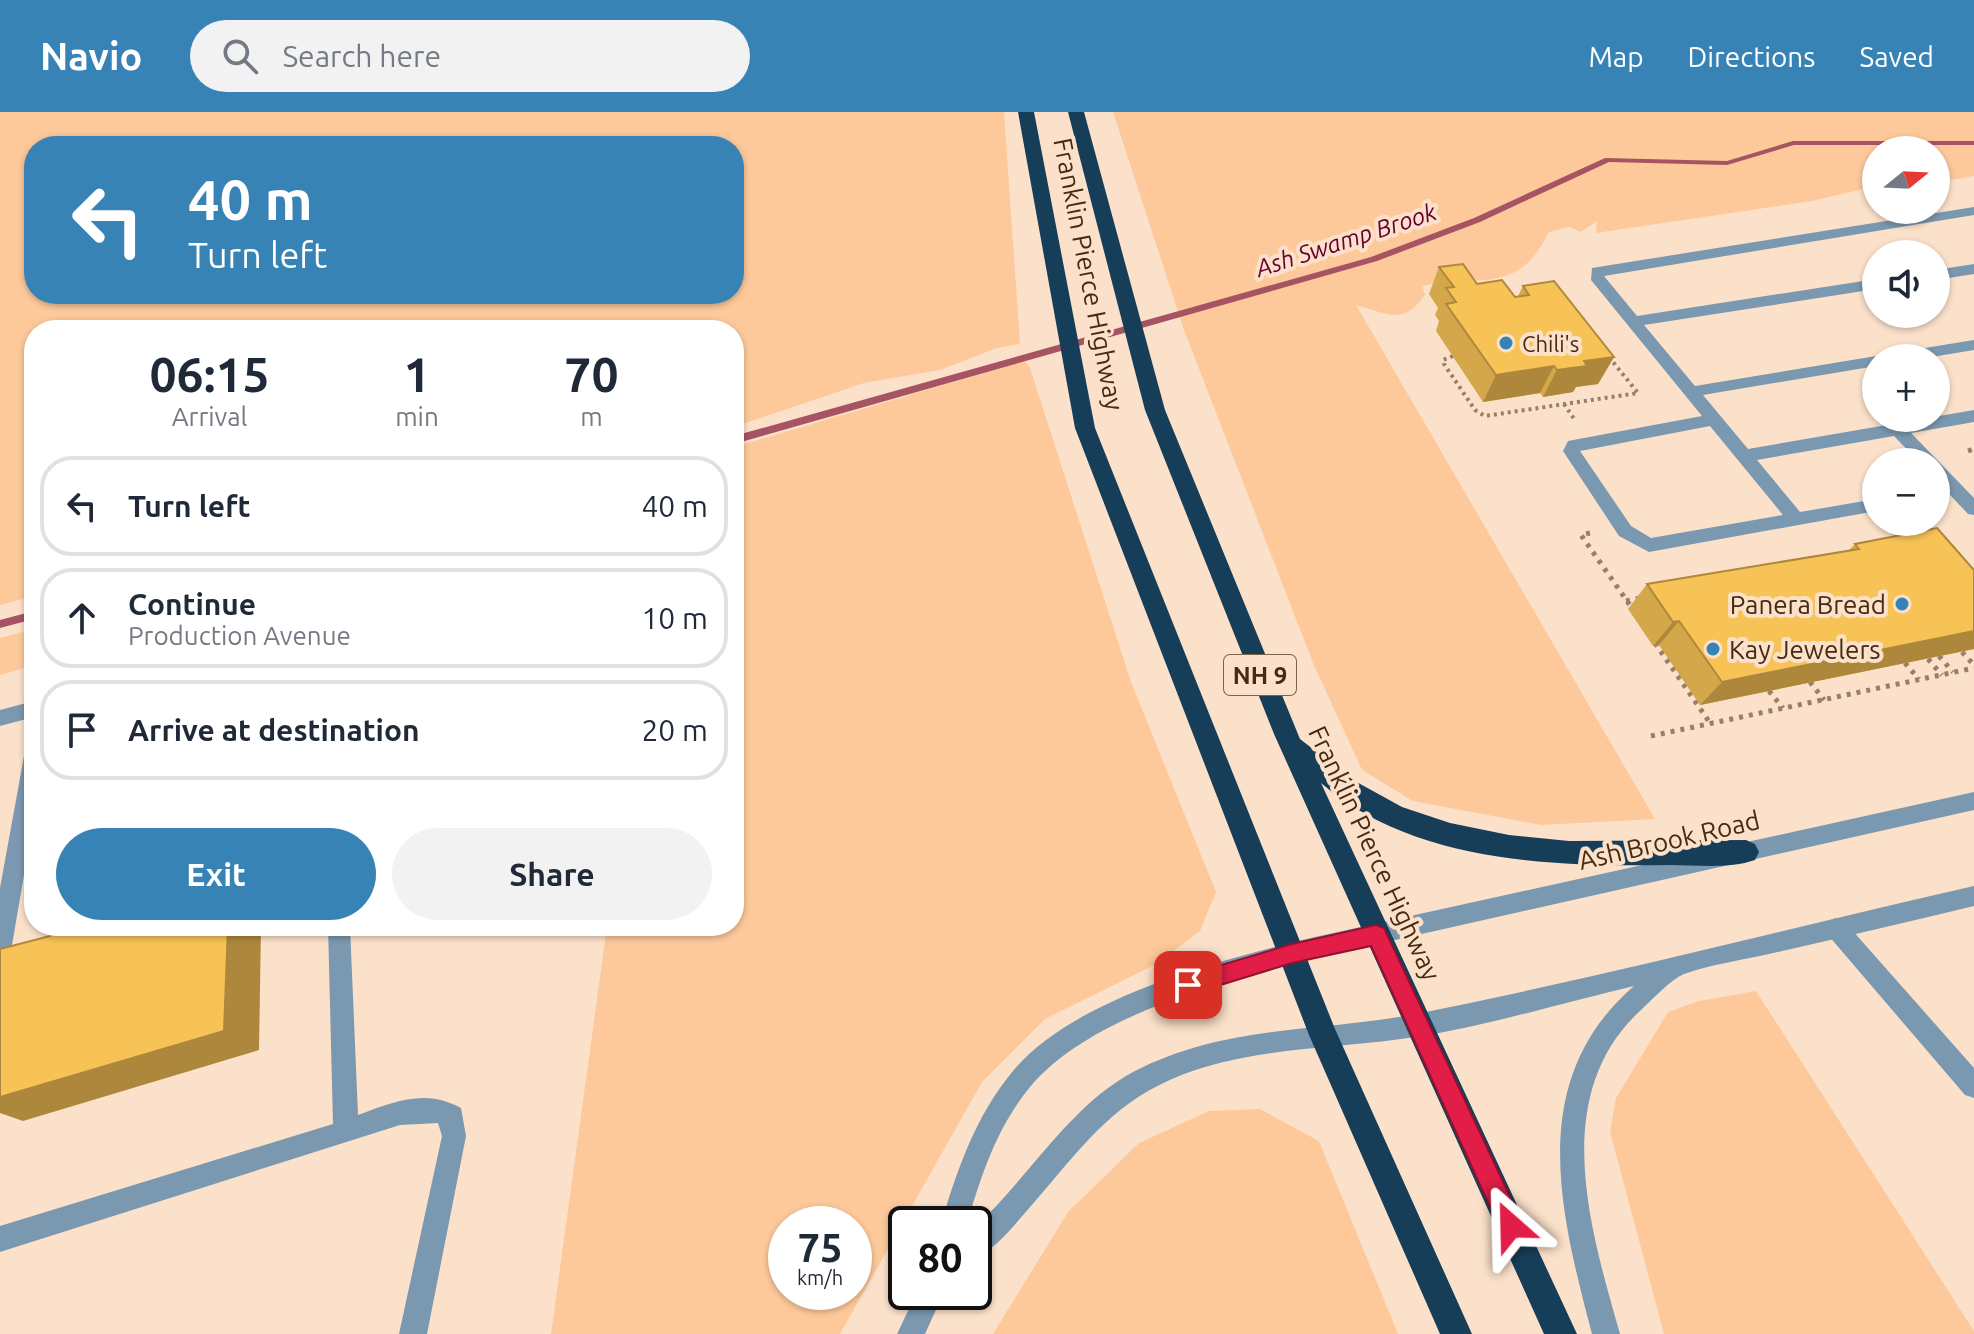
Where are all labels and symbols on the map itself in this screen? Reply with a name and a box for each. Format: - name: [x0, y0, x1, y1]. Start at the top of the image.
- street label: Franklin Pierce Highway: [1048, 135, 1130, 413]
- north arrow: [1862, 136, 1950, 224]
- water label: Ash Swamp Brook: [1251, 198, 1440, 282]
- place label: Chili's: [1522, 331, 1579, 356]
- marker: Chili's: [1497, 334, 1515, 352]
- place label: Panera Bread: [1730, 590, 1886, 619]
- marker: Panera Bread: [1893, 595, 1911, 613]
- place label: Kay Jewelers: [1729, 635, 1881, 664]
- marker: Kay Jewelers: [1704, 640, 1722, 658]
- road number: NH 9: [1224, 655, 1296, 695]
- street label: Franklin Pierce Highway: [1303, 721, 1447, 985]
- street label: Ash Brook Road: [1576, 805, 1762, 875]
- pin: [1154, 951, 1222, 1019]
- position arrow: [1469, 1184, 1553, 1268]
- speed limit sign: 80: [888, 1206, 992, 1310]

